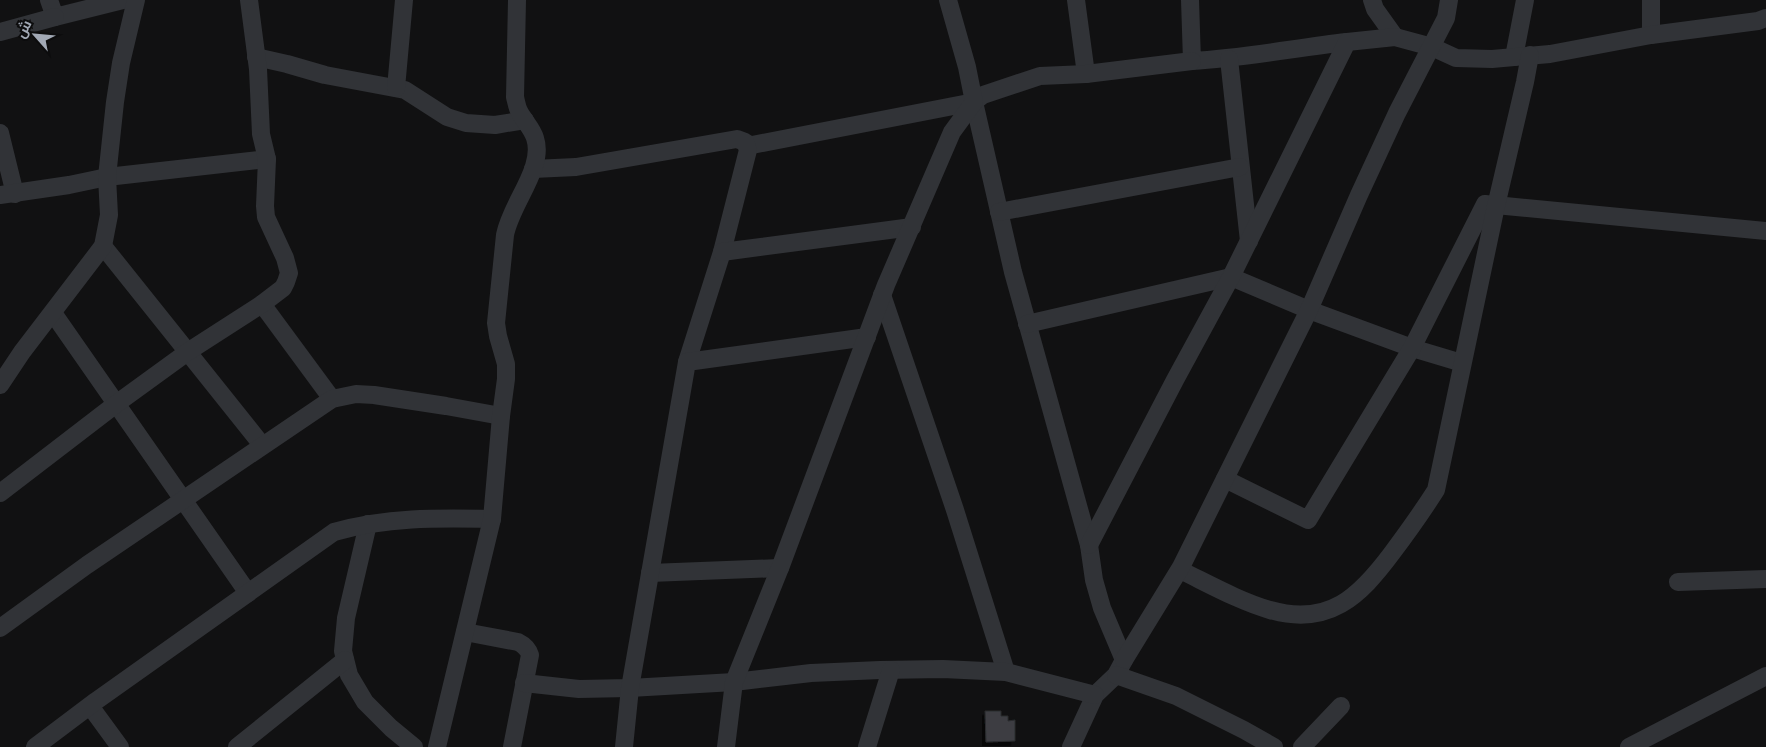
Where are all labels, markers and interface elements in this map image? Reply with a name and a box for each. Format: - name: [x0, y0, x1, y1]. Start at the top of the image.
- north arrow: [10, 10, 60, 60]
- text: ش: [10, 16, 36, 42]

